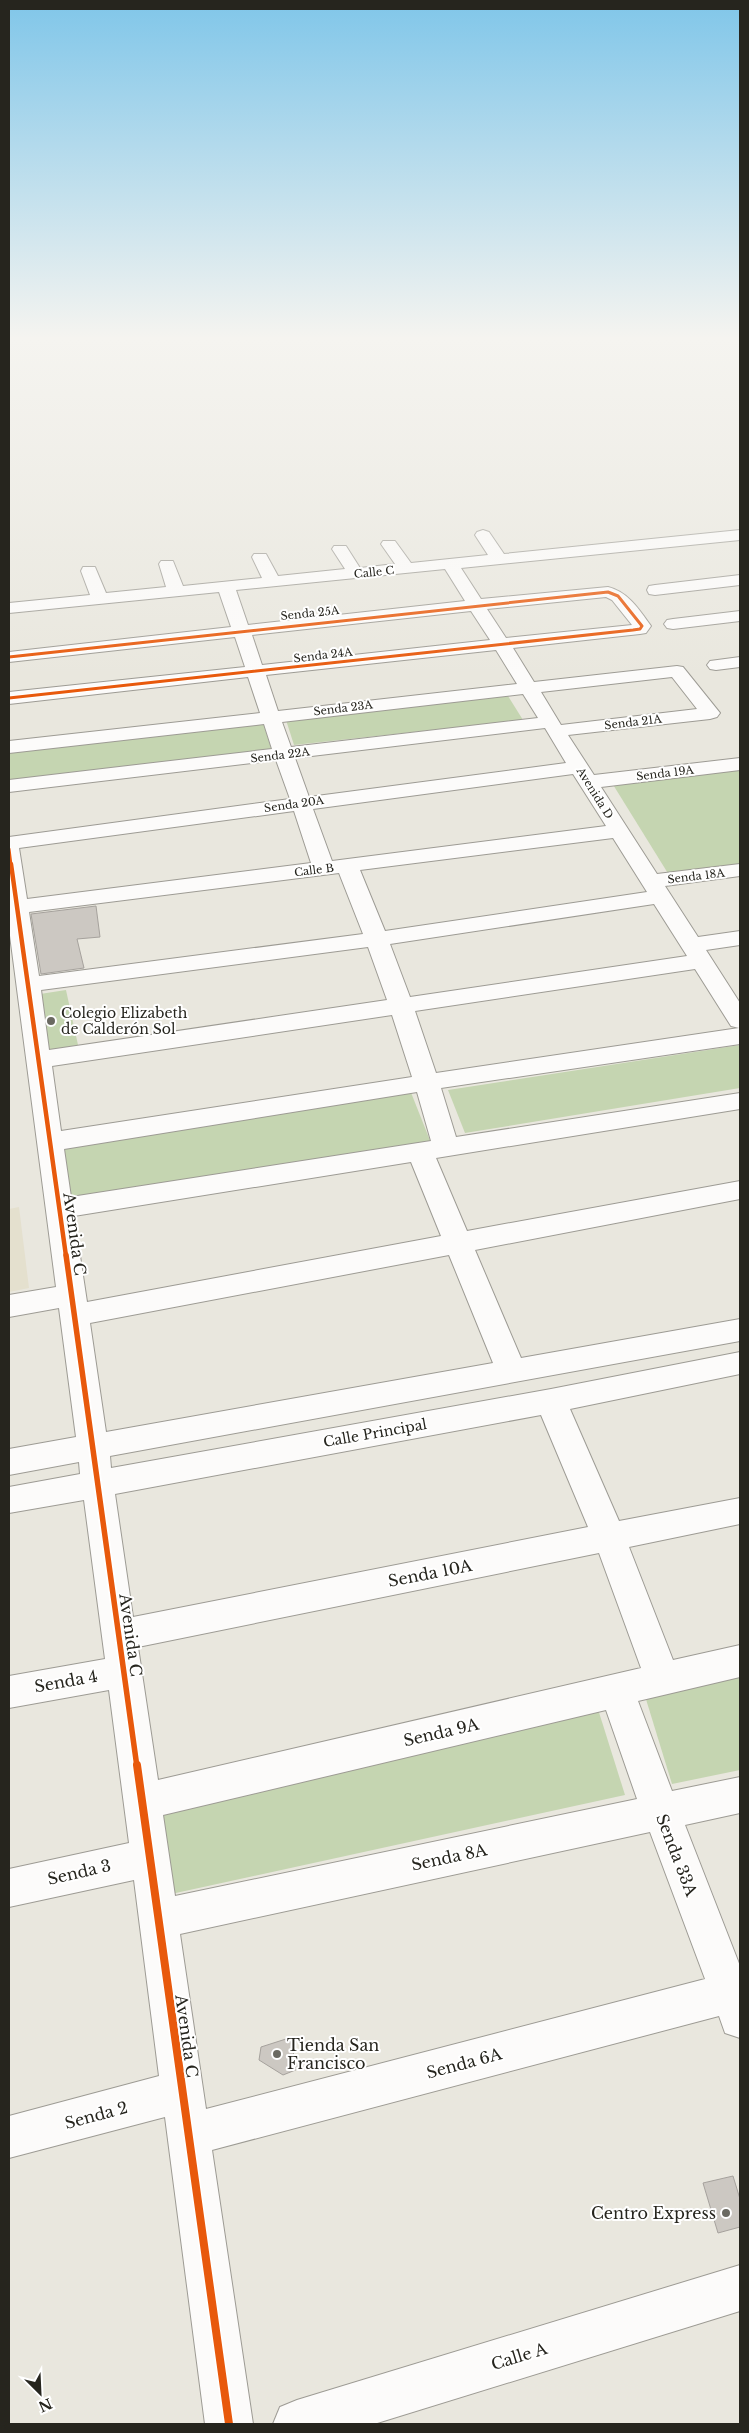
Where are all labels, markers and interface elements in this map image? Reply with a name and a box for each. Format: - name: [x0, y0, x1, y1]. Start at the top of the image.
- street label: Calle C: [353, 563, 395, 581]
- street label: Senda 25A: [280, 603, 341, 623]
- street label: Senda 24A: [293, 644, 354, 666]
- street label: Senda 23A: [313, 697, 374, 719]
- street label: Senda 21A: [604, 711, 663, 732]
- street label: Senda 22A: [250, 744, 311, 766]
- street label: Senda 19A: [635, 762, 695, 783]
- street label: Avenida D: [573, 764, 617, 822]
- street label: Senda 20A: [263, 793, 325, 815]
- street label: Calle B: [293, 861, 335, 879]
- street label: Senda 18A: [667, 865, 726, 886]
- place label: Colegio Elizabeth de Calderón Sol: [61, 1004, 188, 1038]
- marker: Colegio Elizabeth de Calderón Sol: [45, 1015, 57, 1027]
- street label: Avenida C: [59, 1190, 91, 1277]
- street label: Calle Principal: [322, 1415, 429, 1451]
- street label: Senda 10A: [386, 1555, 474, 1591]
- street label: Avenida C: [115, 1591, 147, 1678]
- street label: Senda 4: [33, 1666, 99, 1696]
- street label: Senda 9A: [401, 1713, 481, 1750]
- street label: Senda 33A: [652, 1811, 702, 1900]
- street label: Senda 8A: [409, 1839, 489, 1875]
- street label: Senda 3: [45, 1855, 113, 1889]
- street label: Avenida C: [171, 1992, 203, 2079]
- place label: Tienda San Francisco: [287, 2035, 379, 2073]
- street label: Senda 6A: [424, 2043, 505, 2083]
- marker: Tienda San Francisco: [271, 2048, 283, 2060]
- street label: Senda 2: [62, 2097, 130, 2133]
- place label: Centro Express: [591, 2203, 716, 2223]
- marker: Centro Express: [720, 2207, 732, 2219]
- street label: Calle A: [489, 2338, 550, 2374]
- north arrow: [15, 2368, 65, 2418]
- text: N: [36, 2394, 55, 2416]

